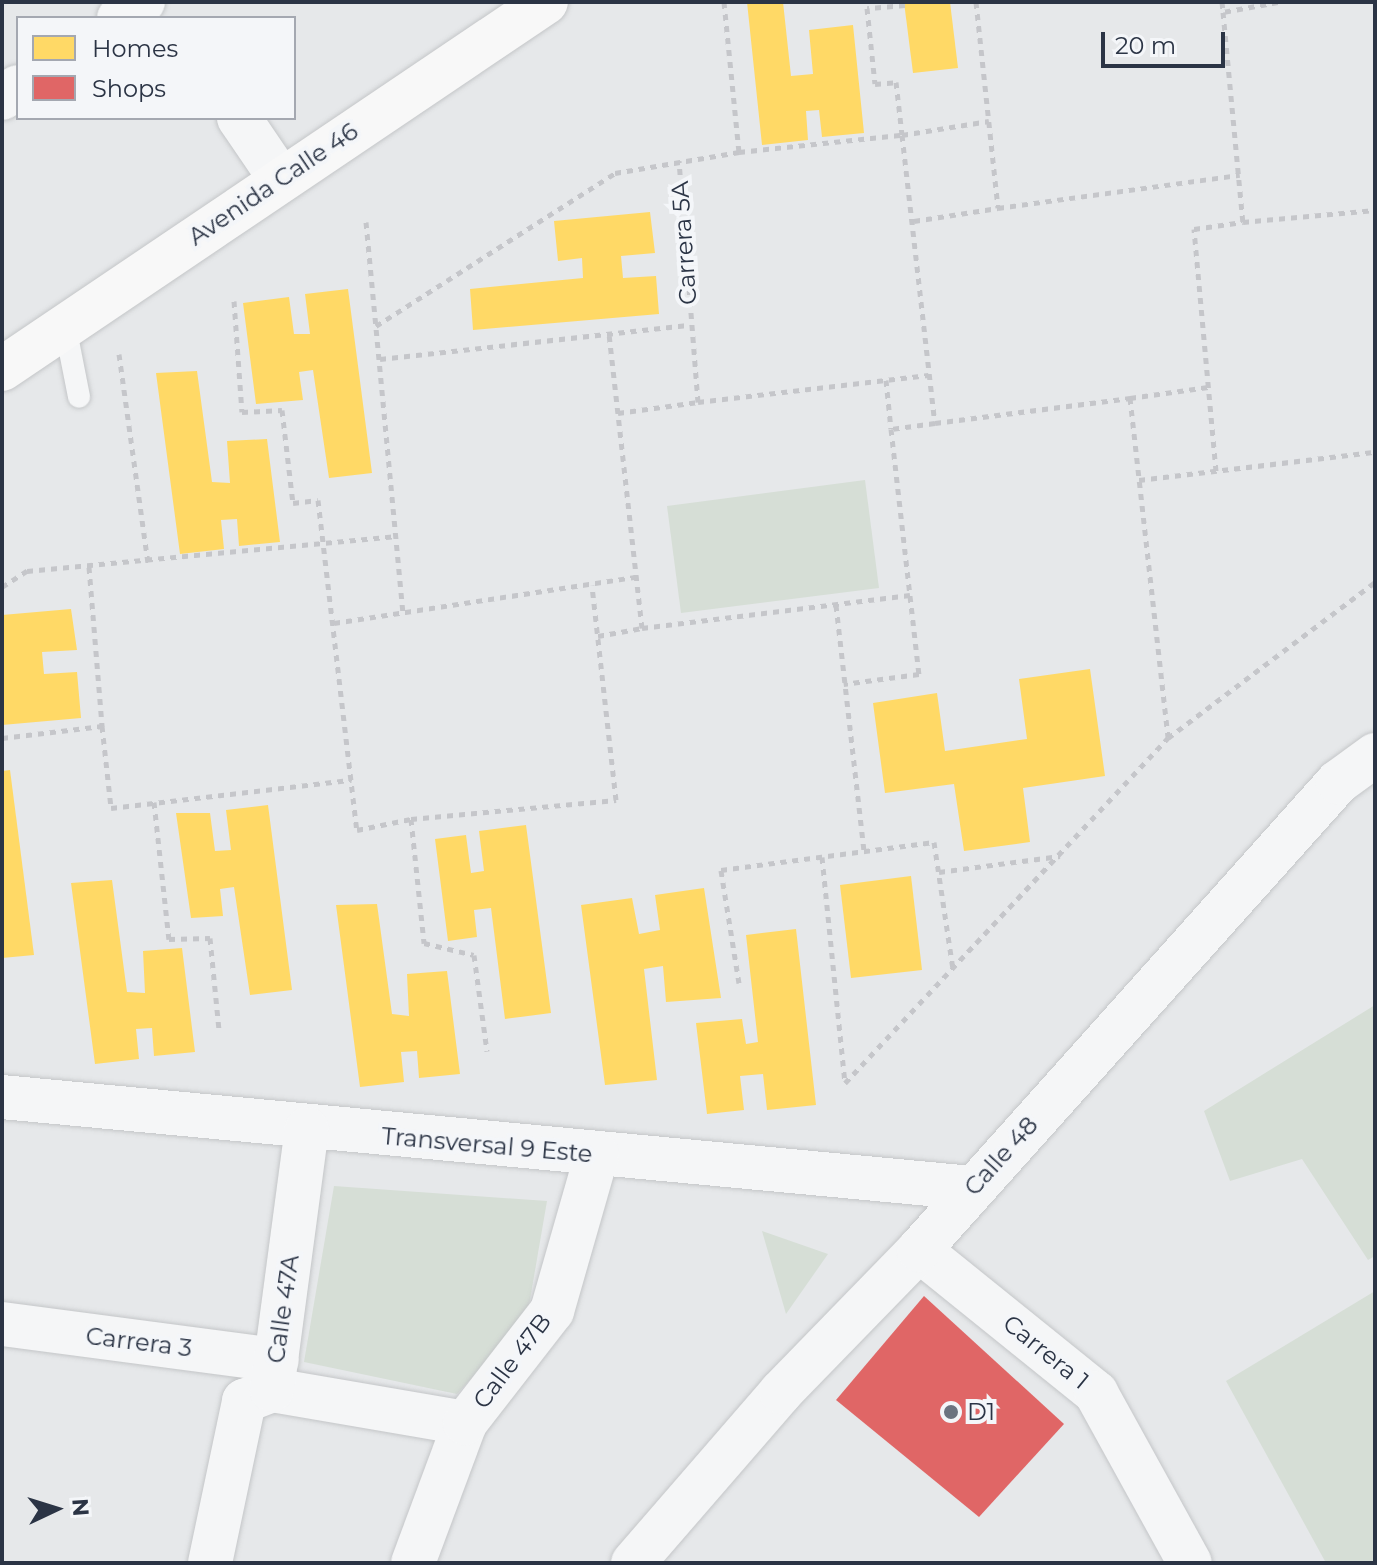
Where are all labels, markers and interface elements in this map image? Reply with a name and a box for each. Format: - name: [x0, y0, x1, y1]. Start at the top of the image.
- legend: [16, 16, 296, 120]
- scale bar: [1105, 16, 1229, 66]
- text: 20 m: [1115, 31, 1176, 60]
- text: Homes: [92, 34, 178, 63]
- text: Shops: [92, 74, 166, 103]
- street label: Avenida Calle 46: [183, 117, 363, 251]
- street label: Carrera 5A: [665, 180, 703, 306]
- street label: Calle 48: [958, 1111, 1044, 1201]
- street label: Transversal 9 Este: [380, 1121, 594, 1169]
- street label: Calle 47A: [261, 1253, 305, 1365]
- street label: Calle 47B: [467, 1308, 557, 1414]
- street label: Carrera 1: [997, 1309, 1095, 1395]
- street label: Carrera 3: [84, 1321, 194, 1363]
- place label: D1: [967, 1398, 995, 1426]
- marker: D1: [942, 1403, 960, 1421]
- north arrow: [16, 1469, 96, 1549]
- text: N: [66, 1497, 95, 1517]

